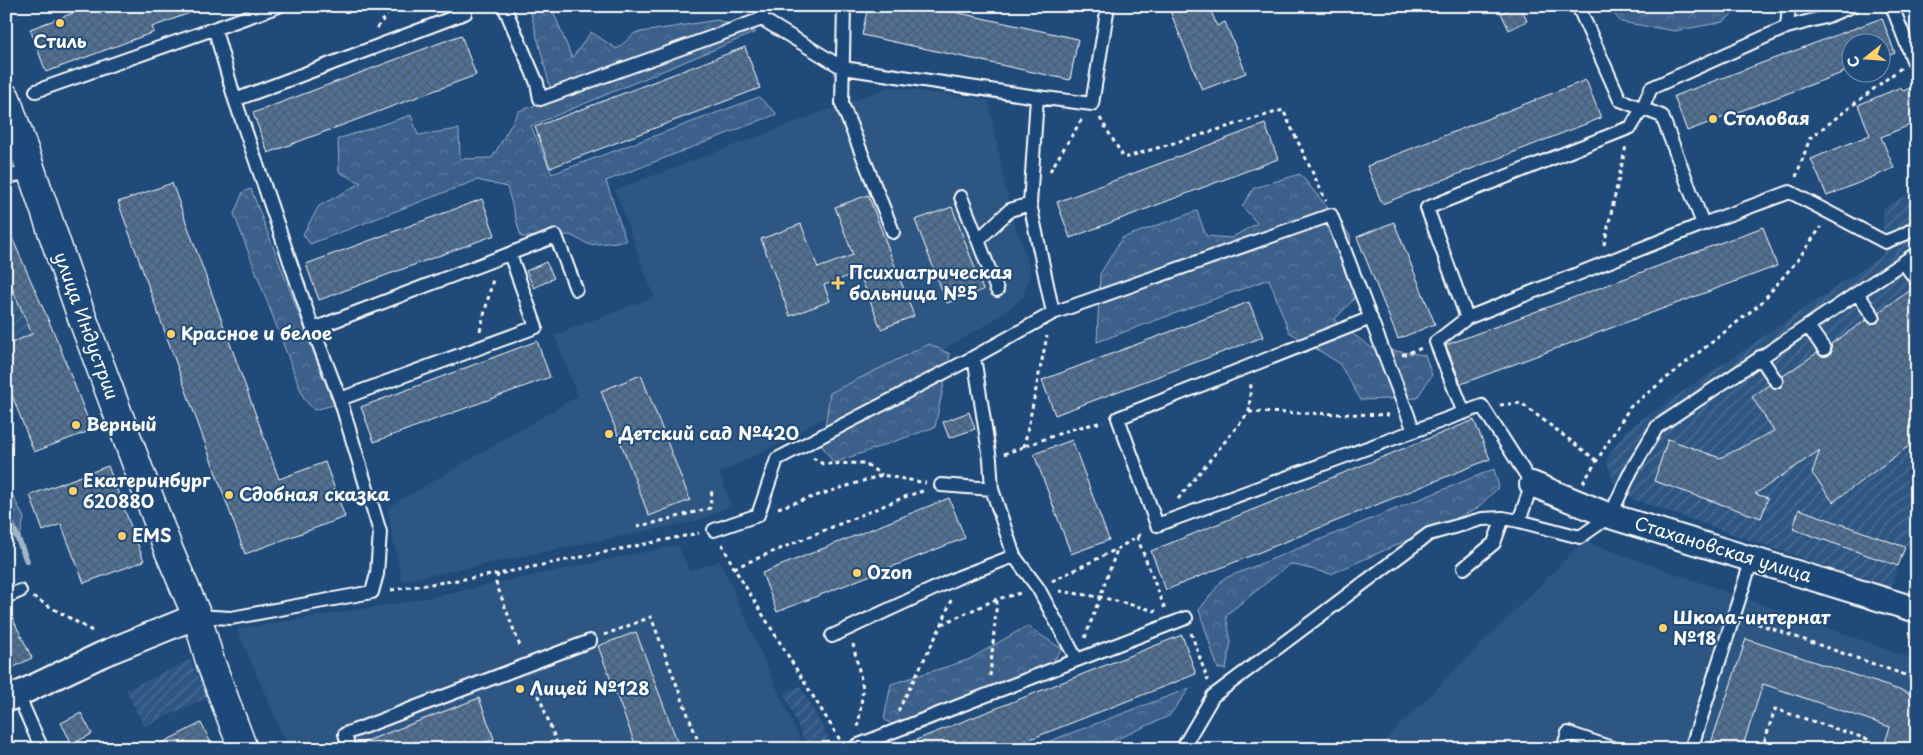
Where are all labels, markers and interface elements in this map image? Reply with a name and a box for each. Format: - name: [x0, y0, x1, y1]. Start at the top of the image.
- marker: Стиль: [54, 17, 66, 29]
- place label: Стиль: [33, 27, 87, 54]
- north arrow: [1840, 32, 1890, 82]
- text: С: [1842, 54, 1865, 70]
- place label: Столовая: [1723, 104, 1810, 131]
- marker: Столовая: [1707, 113, 1719, 125]
- street label: улица Индустрии: [48, 248, 127, 403]
- place label: Психиатрическая больница №5: [849, 258, 1013, 306]
- marker: Психиатрическая больница №5: [831, 276, 845, 290]
- place label: Красное и белое: [181, 319, 332, 346]
- marker: Красное и белое: [165, 328, 177, 340]
- place label: Верный: [86, 410, 157, 437]
- marker: Верный: [70, 419, 82, 431]
- place label: Детский сад №420: [618, 419, 799, 446]
- marker: Детский сад №420: [603, 428, 615, 440]
- place label: Екатеринбург 620880: [83, 466, 211, 514]
- place label: Сдобная сказка: [239, 480, 390, 507]
- marker: Екатеринбург 620880: [67, 485, 79, 497]
- marker: Сдобная сказка: [223, 489, 235, 501]
- street label: Стахановская улица: [1632, 509, 1816, 589]
- place label: EMS: [132, 521, 172, 548]
- marker: EMS: [116, 530, 128, 542]
- place label: Ozon: [867, 558, 912, 585]
- marker: Ozon: [851, 567, 863, 579]
- place label: Школа-интернат №18: [1673, 603, 1831, 651]
- marker: Школа-интернат №18: [1657, 622, 1669, 634]
- place label: Лицей №128: [530, 674, 650, 701]
- marker: Лицей №128: [514, 683, 526, 695]

